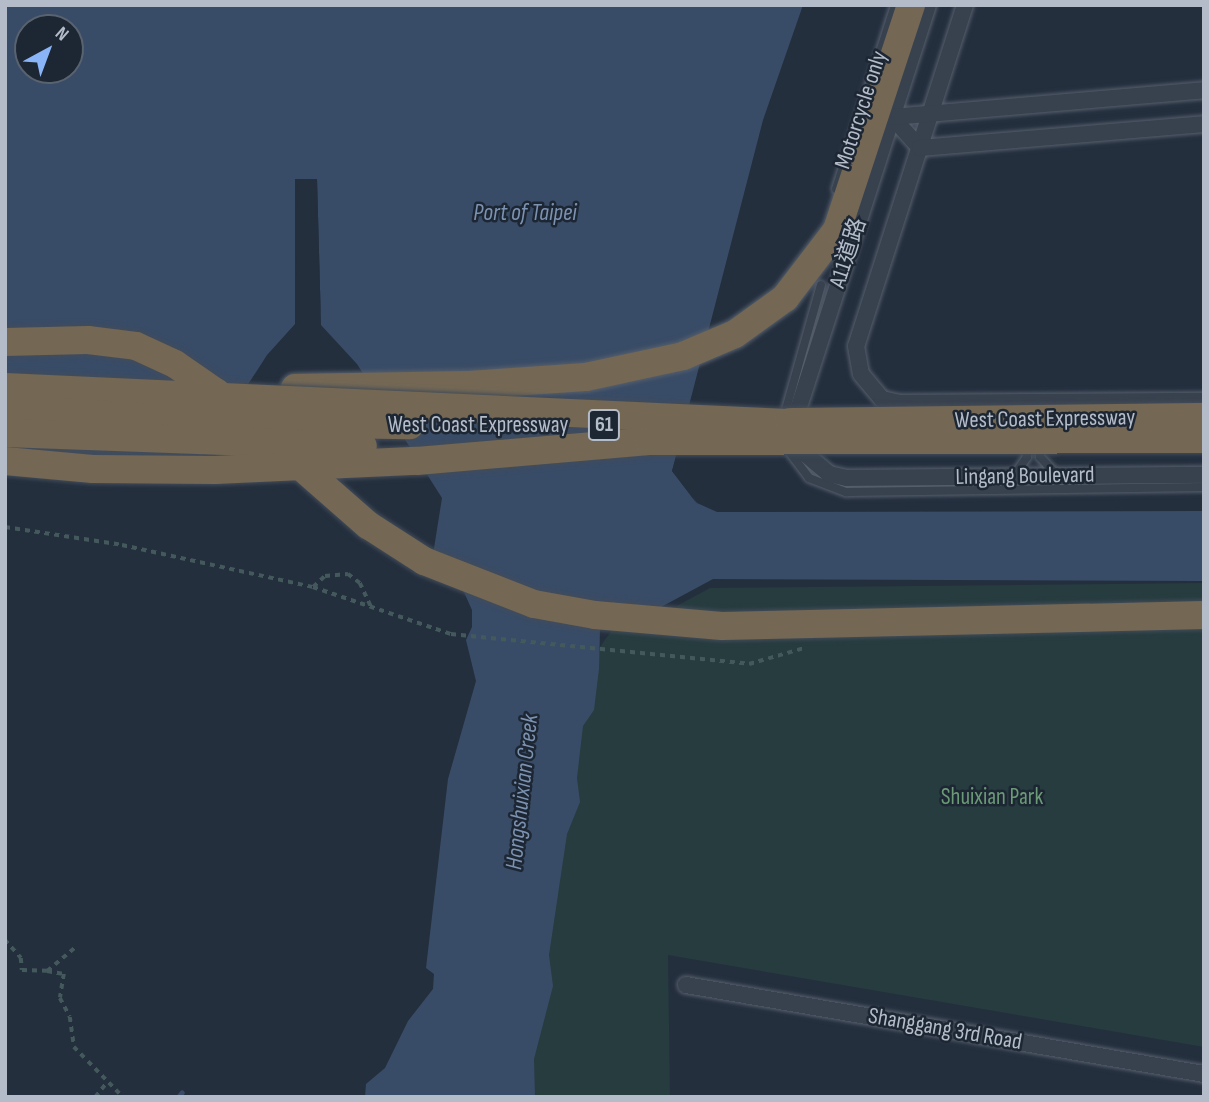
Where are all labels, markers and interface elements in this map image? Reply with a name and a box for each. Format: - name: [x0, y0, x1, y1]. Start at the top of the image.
- north arrow: [14, 14, 84, 84]
- text: N: [50, 22, 73, 46]
- street label: Motorcycle only: [829, 47, 893, 173]
- water label: Port of Taipei: [473, 199, 577, 227]
- street label: A11道路: [824, 215, 872, 291]
- street label: West Coast Expressway: [954, 404, 1136, 434]
- road number: 61: [586, 408, 622, 442]
- street label: West Coast Expressway: [388, 411, 568, 439]
- street label: Lingang Boulevard: [955, 461, 1095, 491]
- water label: Hongshuixian Creek: [500, 713, 544, 871]
- park label: Shuixian Park: [941, 783, 1043, 811]
- street label: Shanggang 3rd Road: [866, 1002, 1024, 1056]

